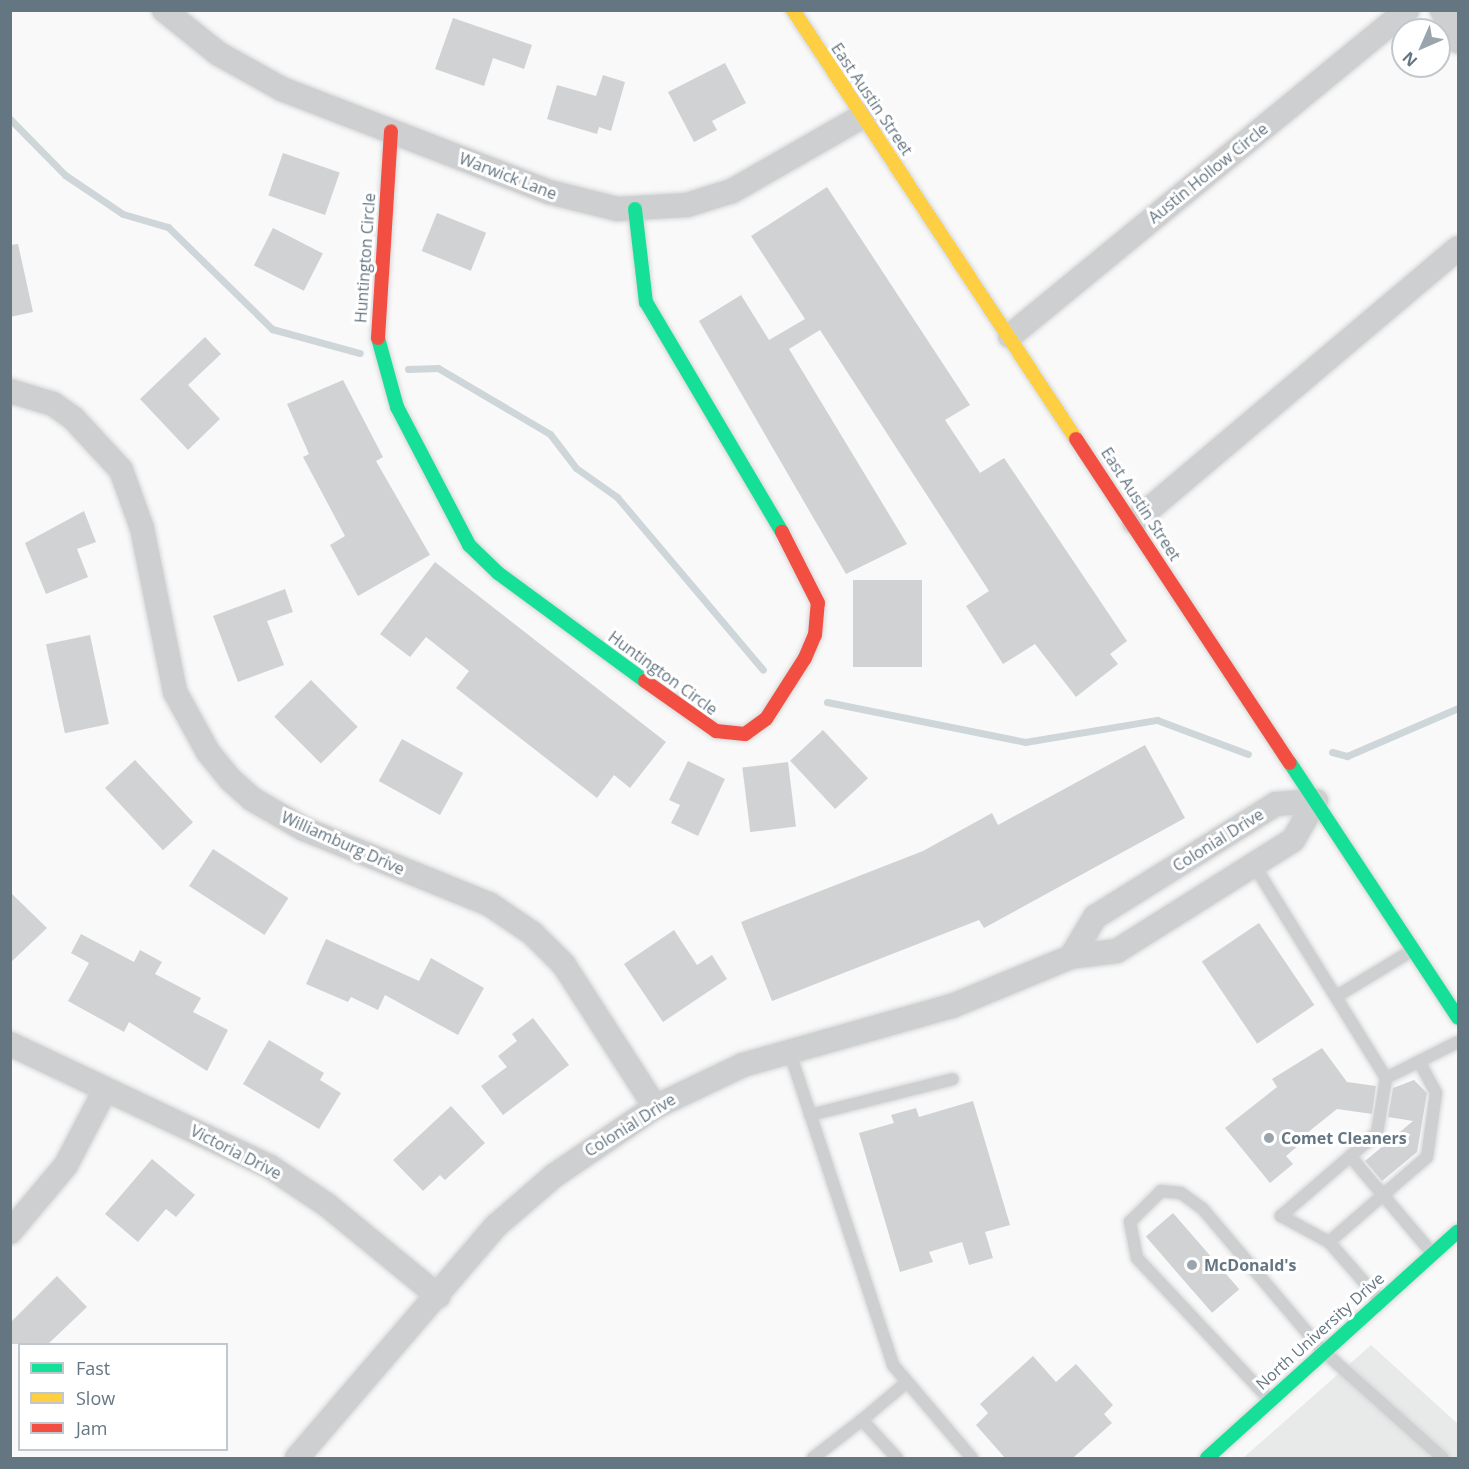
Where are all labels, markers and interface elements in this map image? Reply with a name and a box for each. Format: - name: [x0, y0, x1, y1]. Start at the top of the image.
- north arrow: [1391, 18, 1451, 78]
- street label: East Austin Street: [827, 39, 917, 159]
- text: N: [1397, 47, 1422, 72]
- street label: Austin Hollow Circle: [1144, 119, 1272, 227]
- street label: Warwick Lane: [457, 149, 559, 203]
- street label: Huntington Circle: [351, 192, 379, 324]
- street label: East Austin Street: [1097, 444, 1185, 564]
- street label: Huntington Circle: [605, 627, 721, 719]
- street label: Colonial Drive: [1169, 804, 1267, 876]
- street label: Williamburg Drive: [278, 807, 408, 879]
- street label: Colonial Drive: [581, 1089, 679, 1161]
- street label: Victoria Drive: [187, 1121, 285, 1183]
- place label: Comet Cleaners: [1281, 1128, 1407, 1148]
- marker: Comet Cleaners: [1262, 1131, 1276, 1145]
- place label: McDonald's: [1204, 1255, 1296, 1275]
- marker: McDonald's: [1185, 1258, 1199, 1272]
- street label: North University Drive: [1252, 1268, 1388, 1394]
- legend: [18, 1343, 228, 1451]
- text: Fast: [76, 1356, 110, 1380]
- text: Slow: [76, 1386, 115, 1410]
- text: Jam: [76, 1416, 108, 1440]

